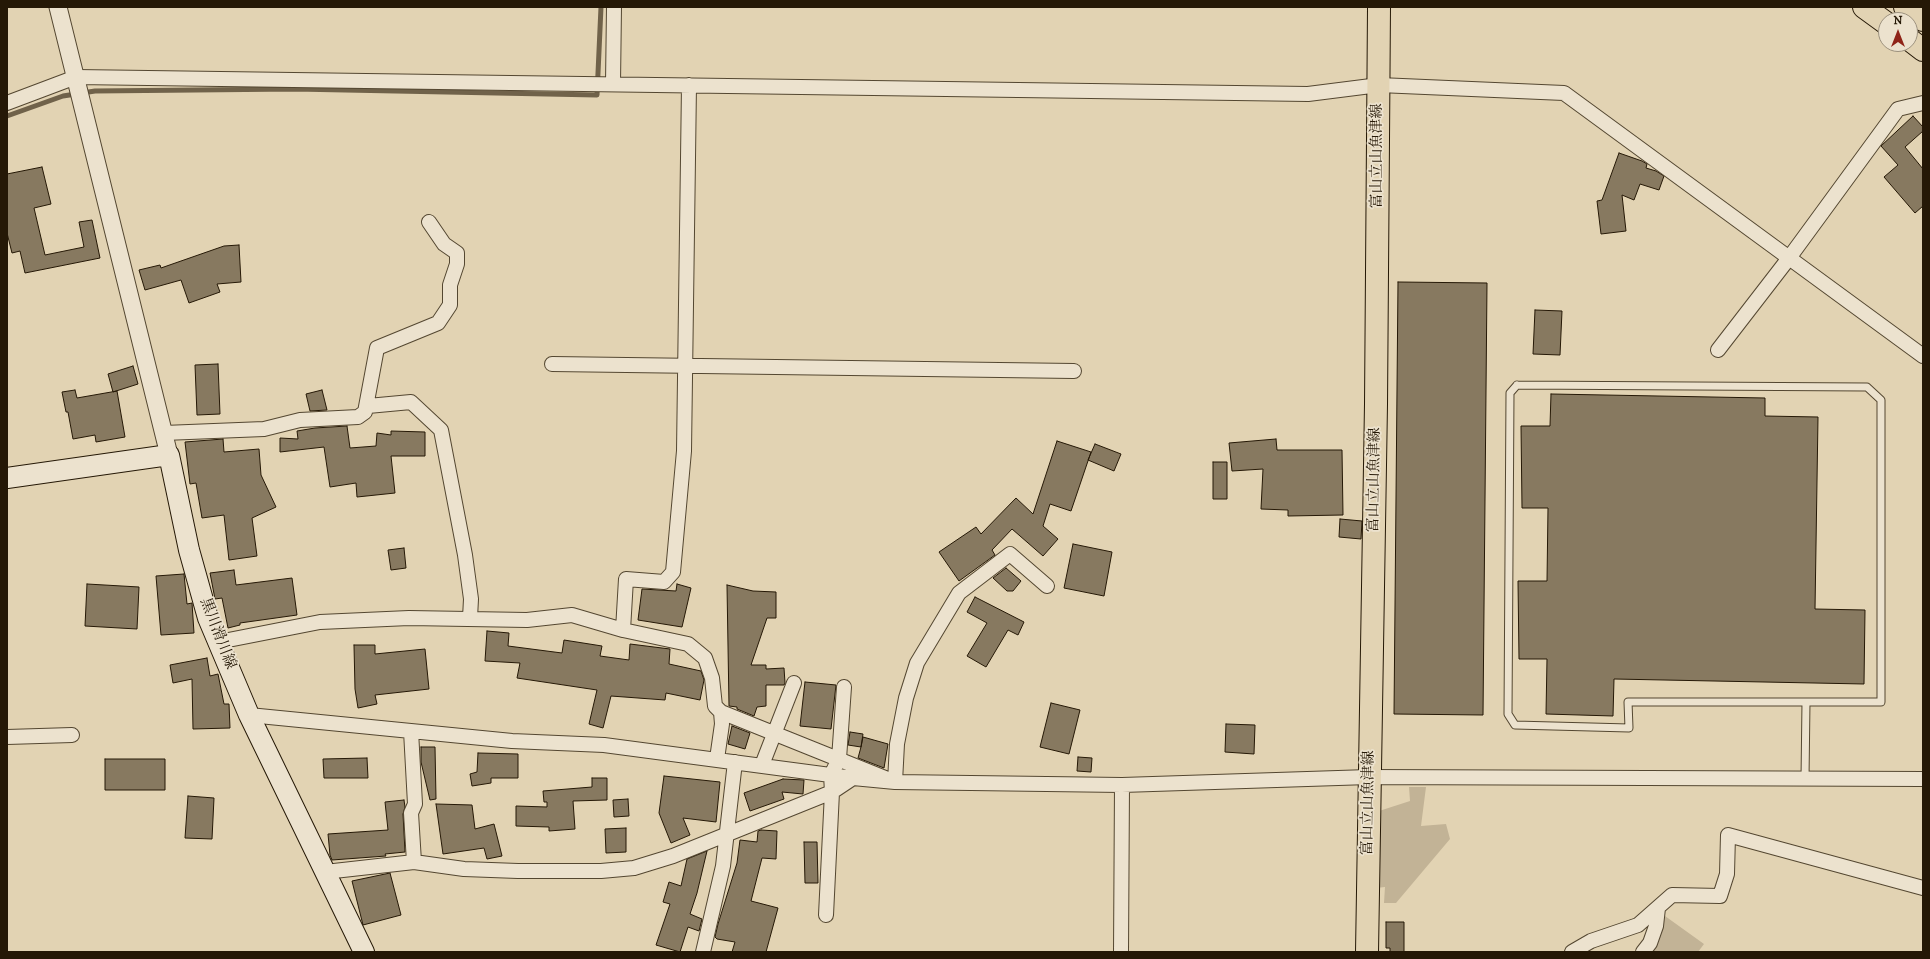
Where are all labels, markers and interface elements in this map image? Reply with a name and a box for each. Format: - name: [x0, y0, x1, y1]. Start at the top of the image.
- north arrow: [1878, 12, 1918, 52]
- text: N: [1893, 14, 1903, 28]
- street label: 富山立山魚津線: [1369, 104, 1387, 208]
- street label: 富山立山魚津線: [1365, 427, 1385, 533]
- street label: 黒川滑川線: [195, 596, 239, 672]
- street label: 富山立山魚津線: [1359, 750, 1379, 856]

